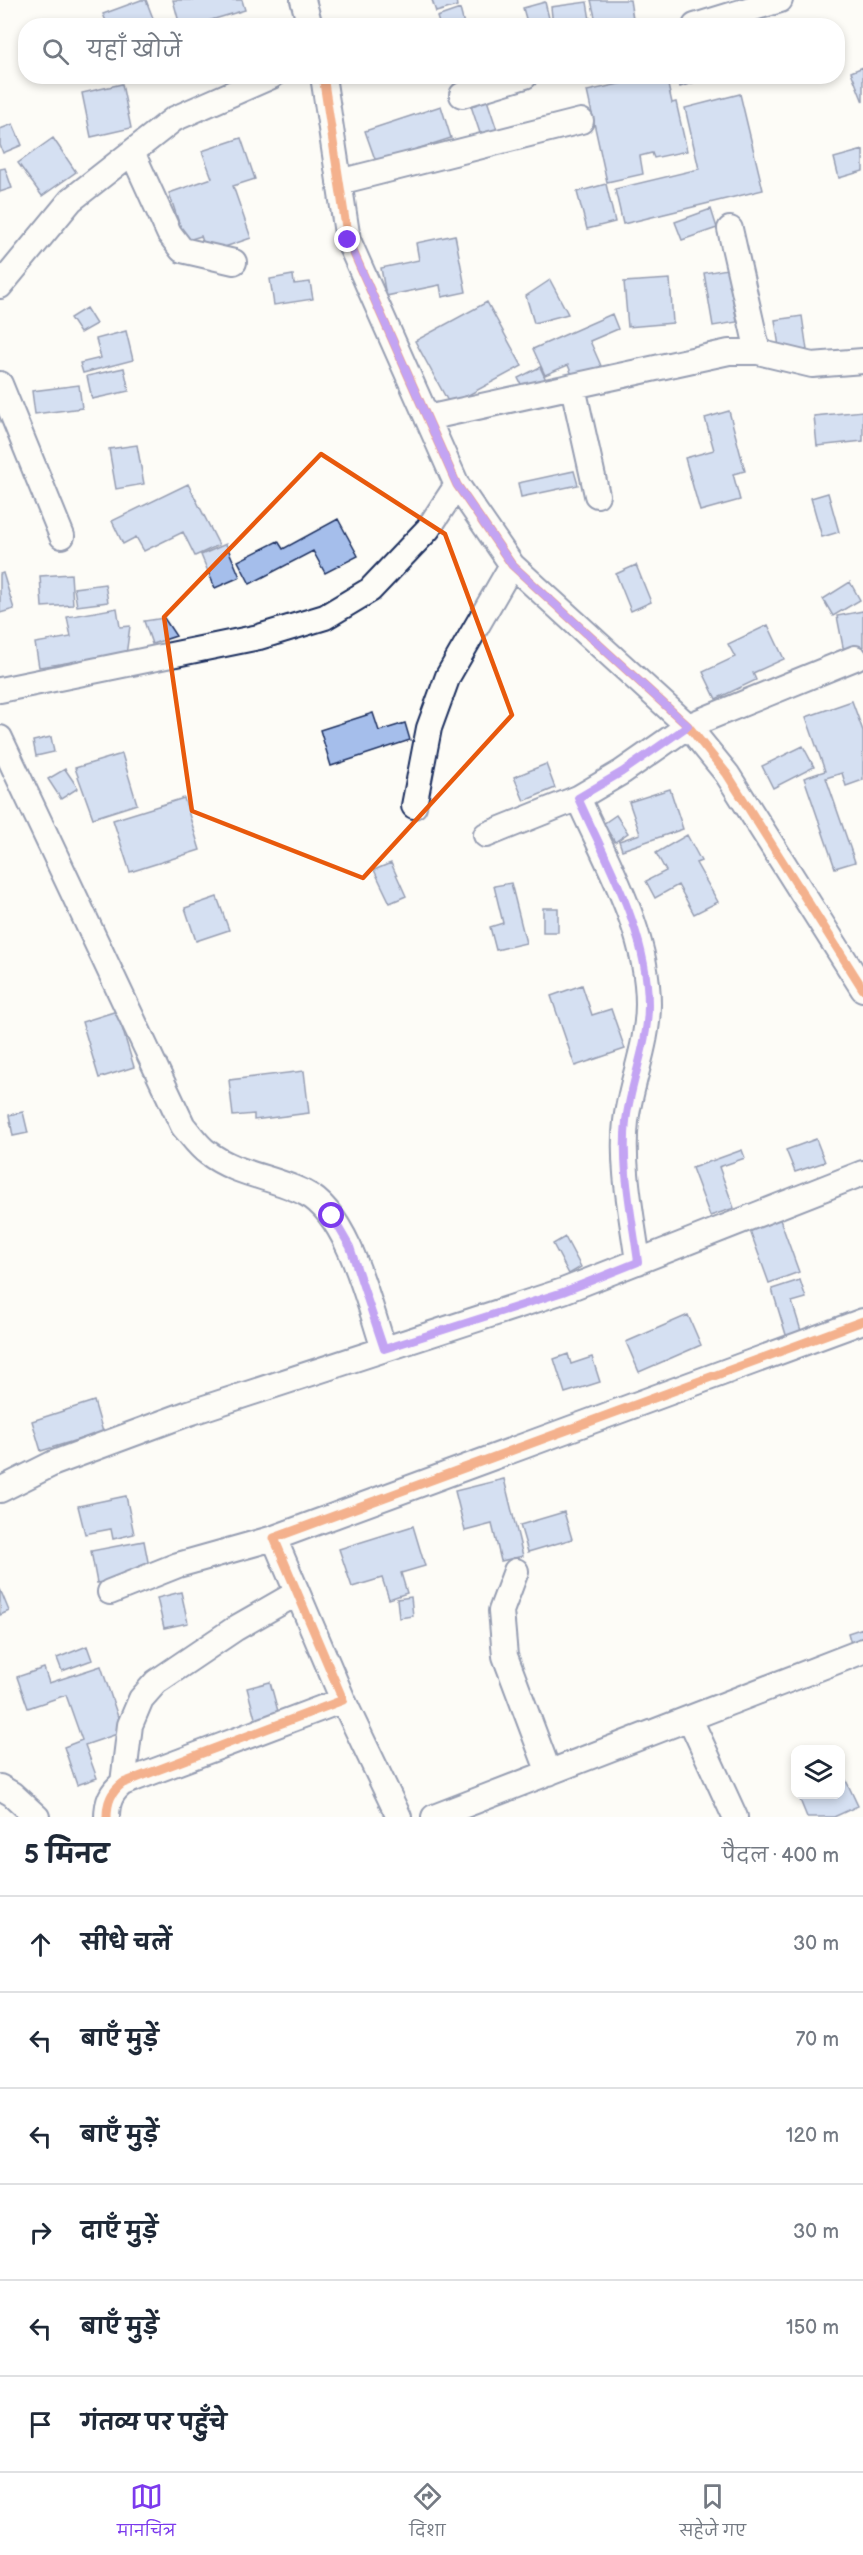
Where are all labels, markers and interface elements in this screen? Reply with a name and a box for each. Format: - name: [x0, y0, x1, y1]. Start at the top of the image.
- search box: [18, 18, 845, 84]
- icon: search: [39, 35, 72, 68]
- text: यहाँ खोजें: [87, 37, 182, 64]
- route end: [334, 226, 360, 252]
- route start: [318, 1202, 344, 1228]
- map controls: [791, 1745, 845, 1799]
- button: layers: [791, 1745, 845, 1799]
- text: 5 मिनट: [24, 1840, 109, 1871]
- text: पैदल · 400 m: [722, 1844, 839, 1868]
- icon: ahead: [24, 1928, 57, 1961]
- text: सीधे चलें: [81, 1930, 171, 1957]
- text: 30 m: [793, 1932, 839, 1956]
- icon: left: [24, 2024, 57, 2057]
- text: बाएँ मुड़ें: [81, 2026, 159, 2053]
- text: 70 m: [795, 2028, 839, 2052]
- icon: left: [24, 2120, 57, 2153]
- text: बाएँ मुड़ें: [81, 2122, 159, 2149]
- text: 120 m: [786, 2124, 839, 2148]
- icon: right: [24, 2216, 57, 2249]
- text: दाएँ मुड़ें: [81, 2218, 158, 2245]
- text: 30 m: [793, 2220, 839, 2244]
- icon: left: [24, 2312, 57, 2345]
- text: बाएँ मुड़ें: [81, 2314, 159, 2341]
- text: 150 m: [786, 2316, 839, 2340]
- icon: arrive: [24, 2408, 57, 2441]
- text: गंतव्य पर पहुँचे: [81, 2410, 227, 2437]
- tab: मानचित्र: [117, 2480, 176, 2548]
- tab: दिशा: [409, 2480, 446, 2548]
- tab: सहेजे गए: [679, 2480, 746, 2548]

